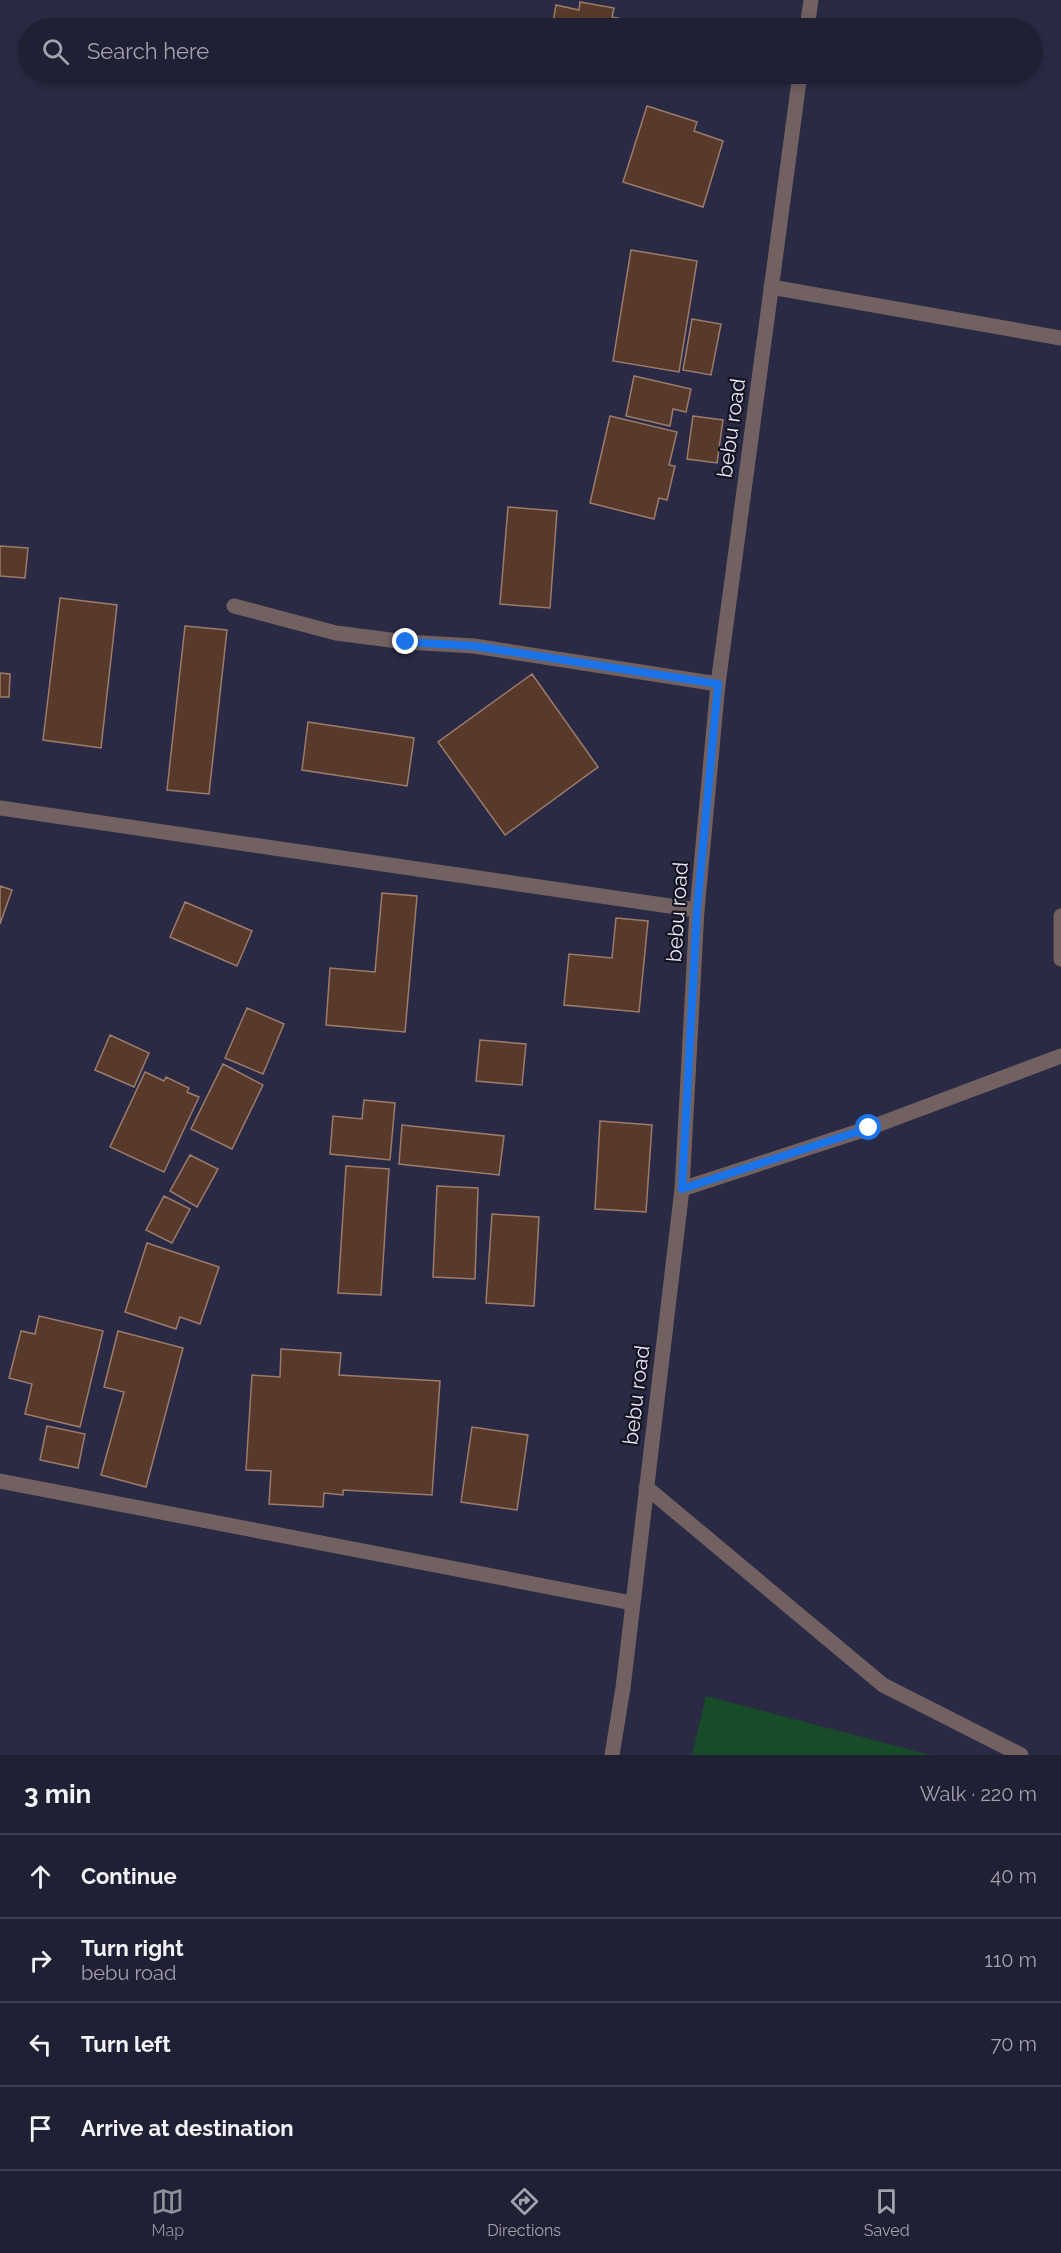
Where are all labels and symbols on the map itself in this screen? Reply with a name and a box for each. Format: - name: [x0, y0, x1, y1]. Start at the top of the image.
- street label: bebu road: [712, 377, 750, 479]
- route end: [392, 628, 418, 654]
- street label: bebu road: [661, 861, 693, 963]
- route start: [855, 1114, 881, 1140]
- street label: bebu road: [617, 1344, 655, 1446]

